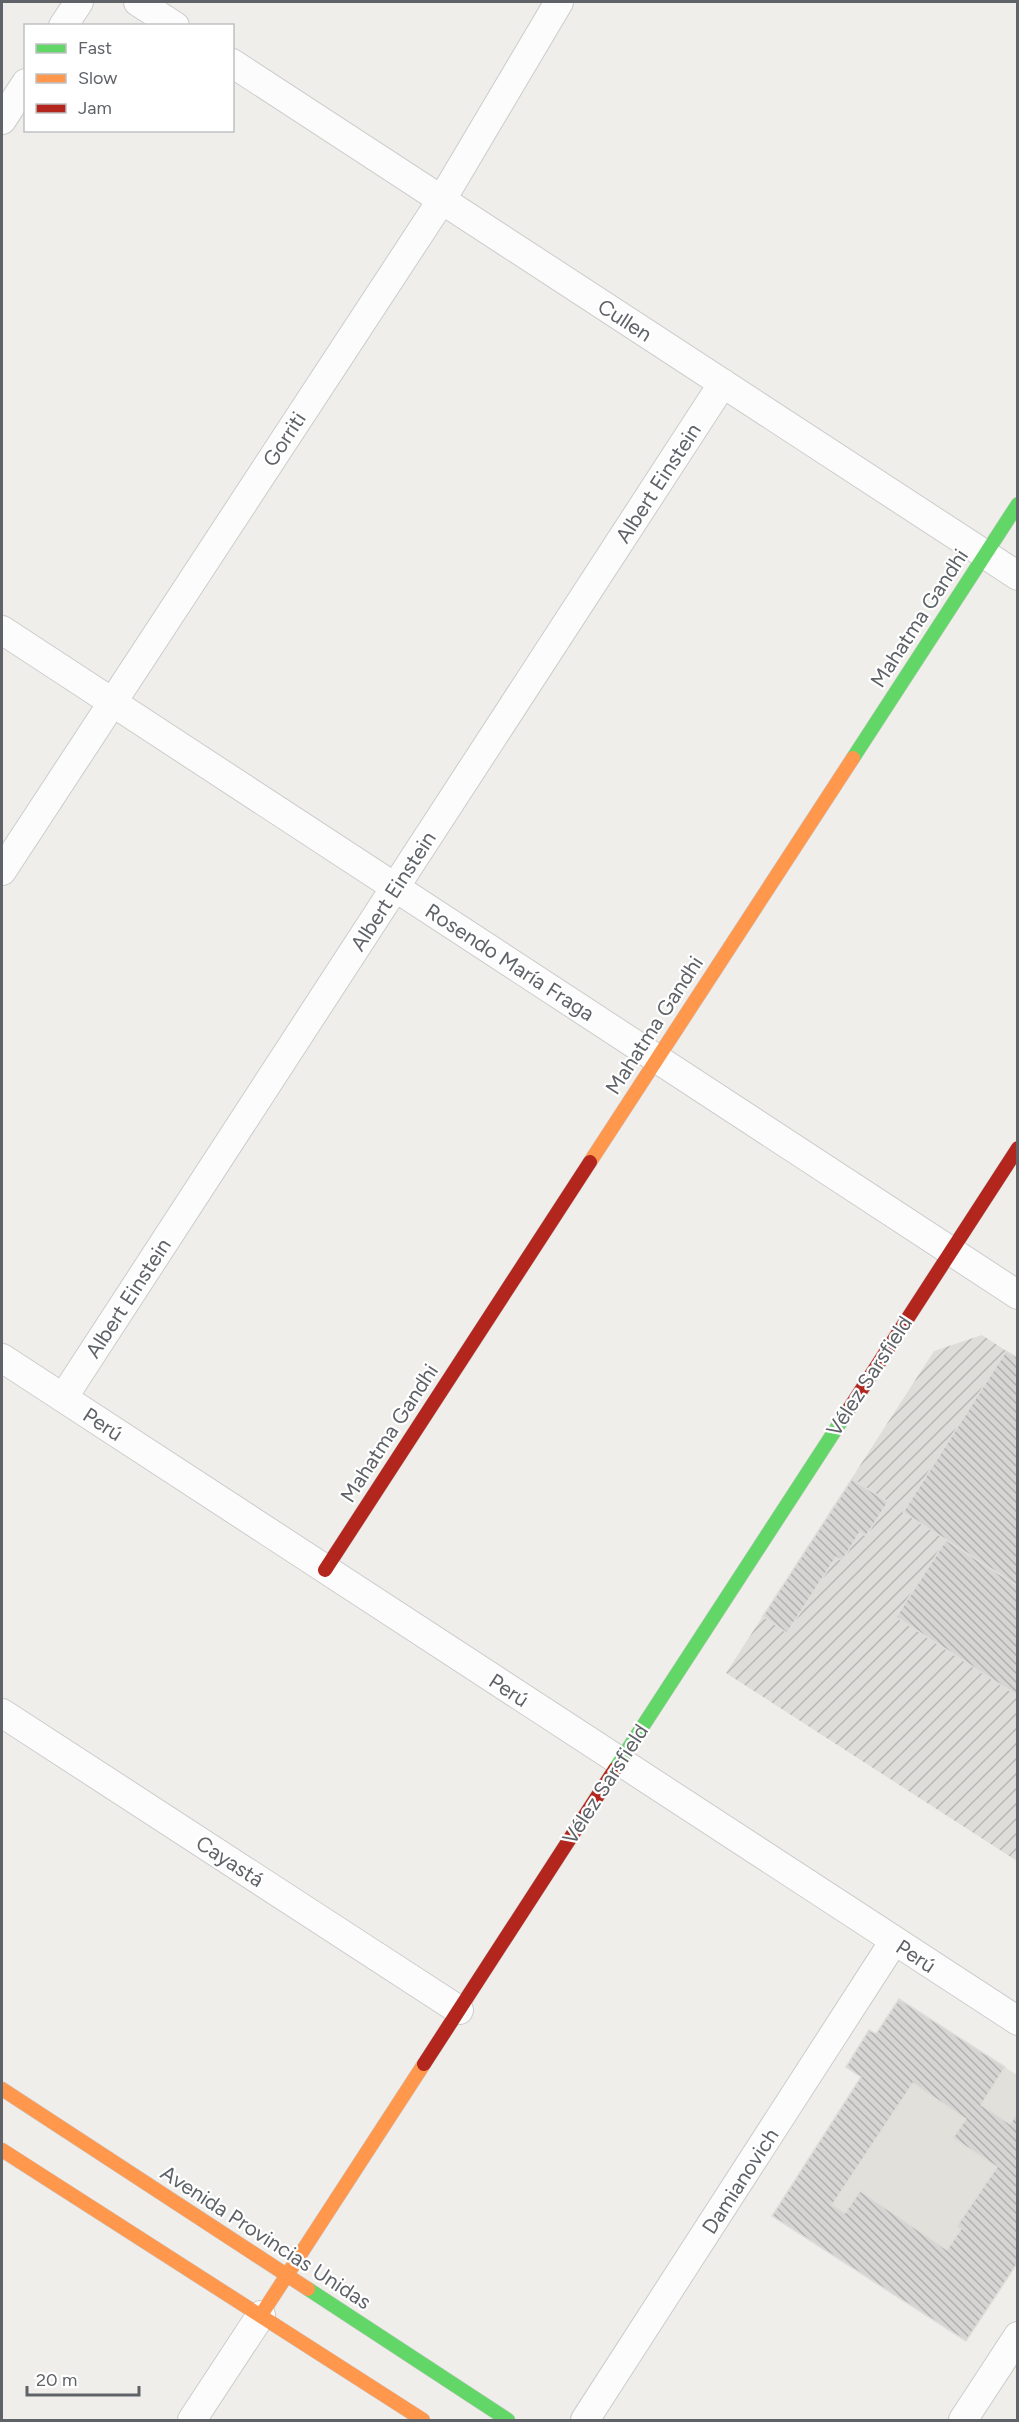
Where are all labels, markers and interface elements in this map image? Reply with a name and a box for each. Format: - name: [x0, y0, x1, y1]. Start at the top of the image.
- legend: [24, 24, 234, 132]
- text: Fast: [78, 37, 112, 59]
- text: Slow: [78, 67, 117, 89]
- text: Jam: [78, 97, 112, 119]
- street label: Cullen: [593, 293, 657, 347]
- street label: Gorriti: [257, 407, 311, 471]
- street label: Albert Einstein: [610, 418, 706, 548]
- street label: Mahatma Gandhi: [865, 544, 973, 692]
- street label: Albert Einstein: [345, 826, 441, 956]
- street label: Rosendo María Fraga: [421, 898, 599, 1026]
- street label: Mahatma Gandhi: [600, 951, 708, 1099]
- street label: Albert Einstein: [80, 1233, 176, 1363]
- street label: Vélez Sarsfield: [821, 1311, 917, 1441]
- street label: Mahatma Gandhi: [335, 1359, 443, 1507]
- street label: Perú: [78, 1402, 128, 1446]
- street label: Perú: [484, 1668, 534, 1712]
- street label: Vélez Sarsfield: [557, 1719, 653, 1849]
- street label: Cayastá: [191, 1830, 269, 1892]
- street label: Perú: [891, 1934, 941, 1978]
- street label: Damianovich: [697, 2123, 783, 2239]
- street label: Avenida Provincias Unidas: [156, 2160, 376, 2314]
- scale bar: [27, 2359, 140, 2397]
- text: 20 m: [36, 2369, 77, 2391]

